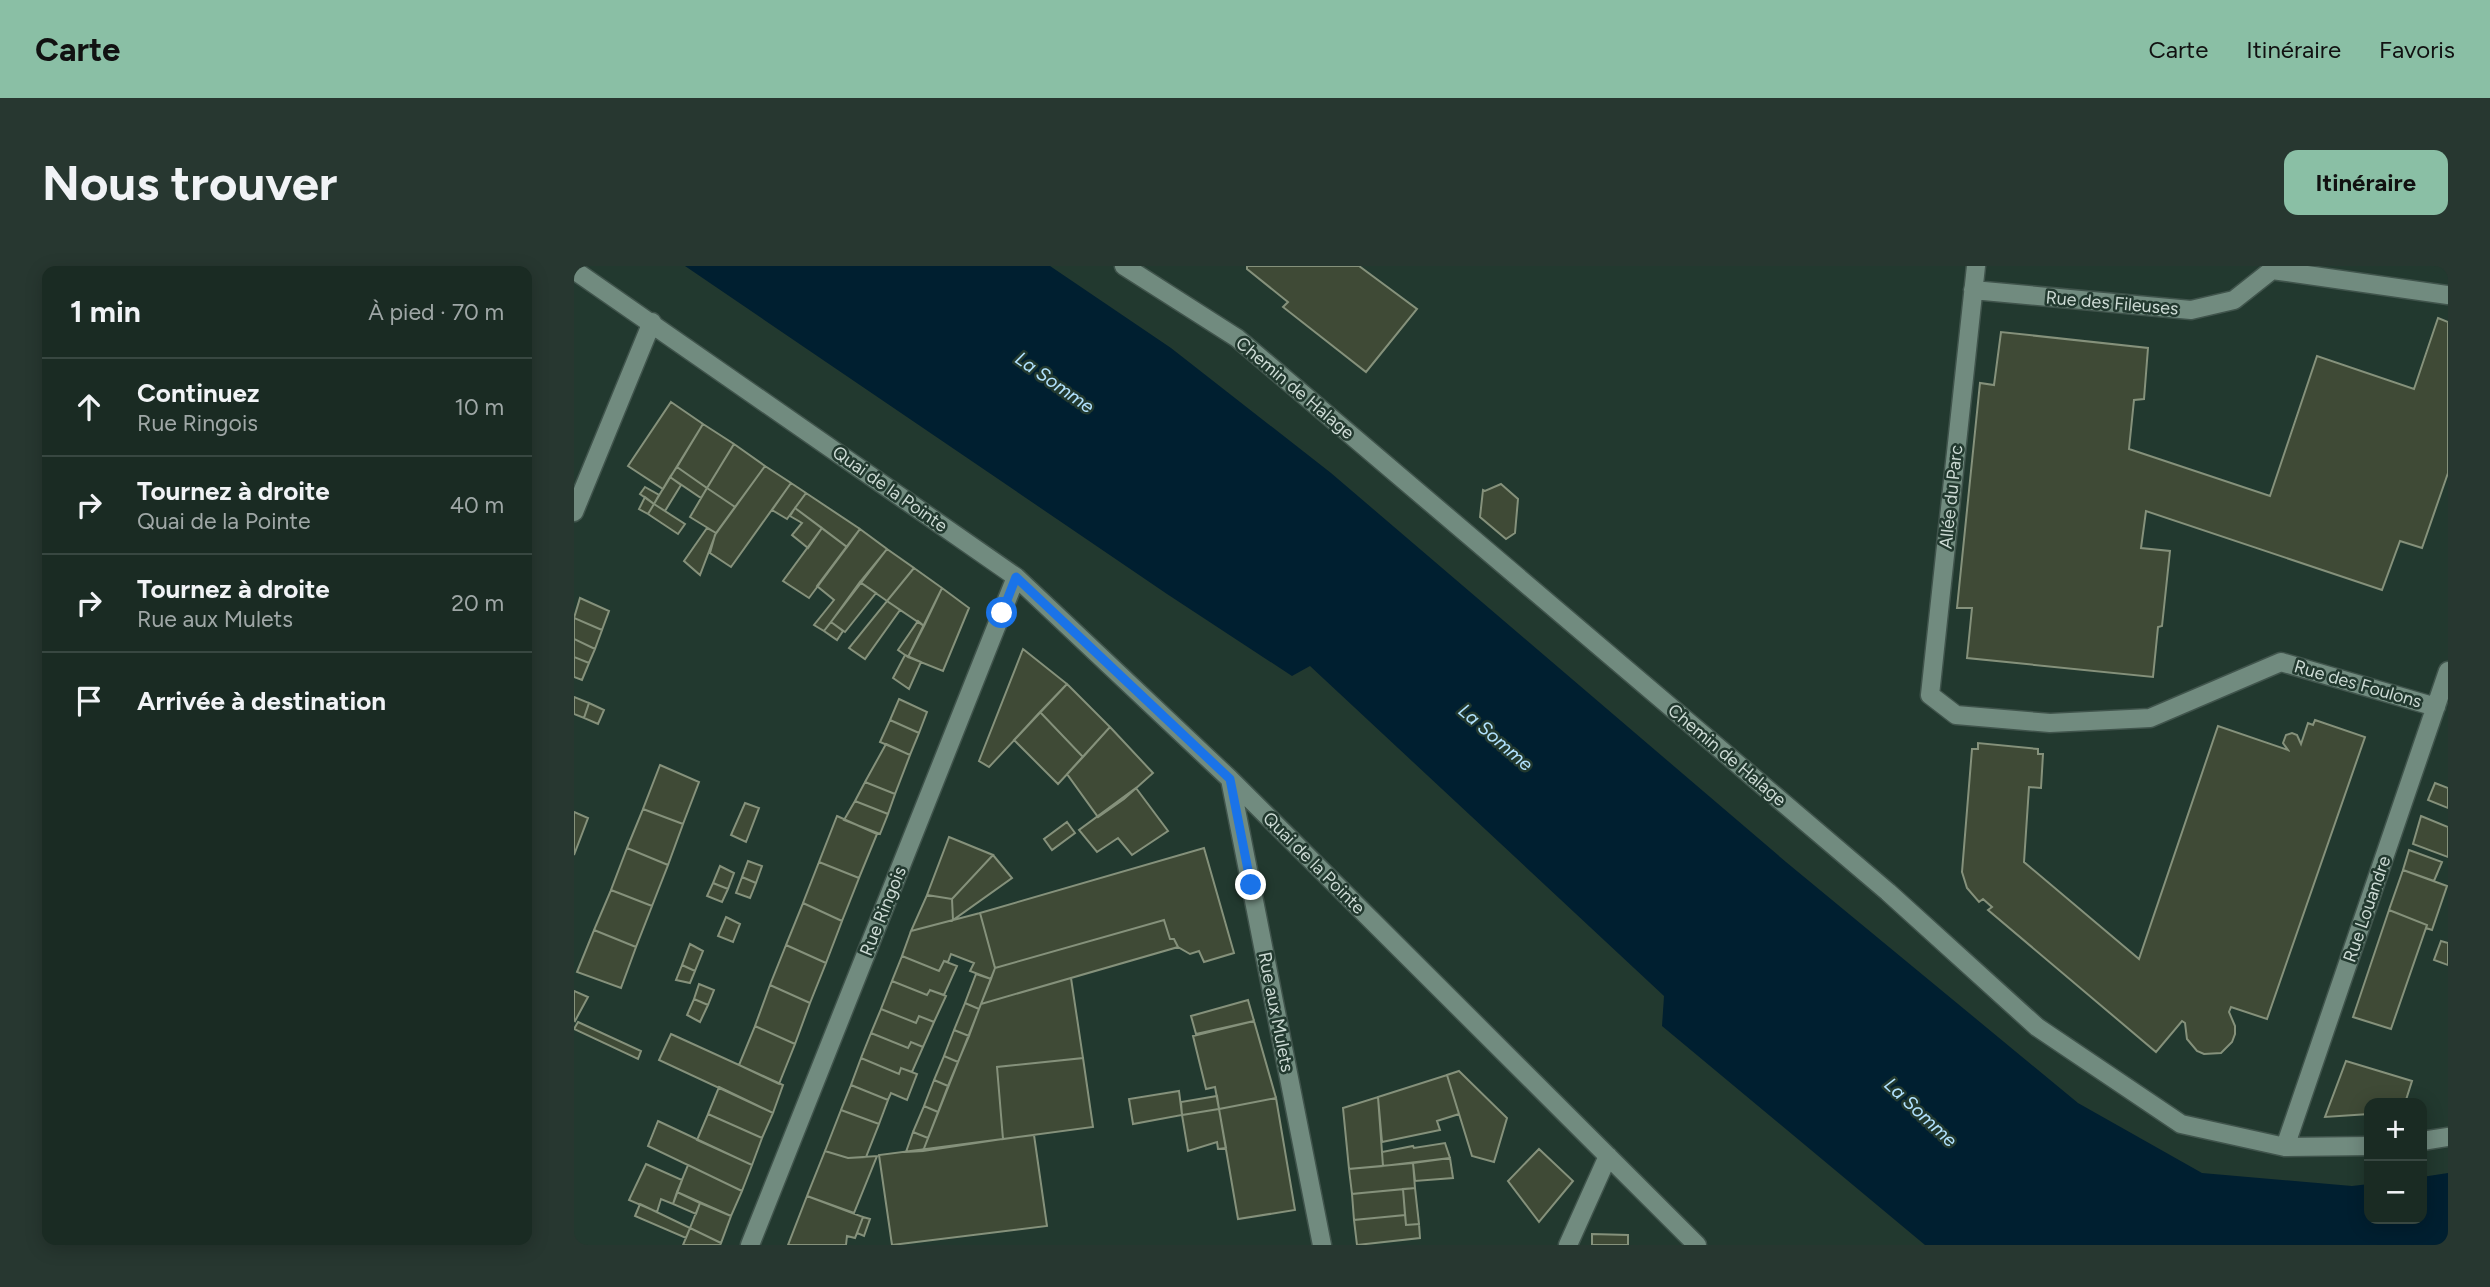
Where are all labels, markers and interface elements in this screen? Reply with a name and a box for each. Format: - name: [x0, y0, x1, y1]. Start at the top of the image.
- text: Carte: [35, 30, 120, 69]
- text: Carte: [2148, 35, 2208, 64]
- text: Itinéraire: [2246, 35, 2341, 64]
- text: Favoris: [2379, 35, 2455, 64]
- button: Itinéraire: [2284, 150, 2448, 215]
- text: Nous trouver: [42, 153, 337, 212]
- street label: Rue des Fileuses: [2045, 286, 2179, 320]
- text: 1 min: [70, 293, 141, 330]
- text: À pied · 70 m: [368, 298, 504, 326]
- street label: Chemin de Halage: [1231, 332, 1359, 444]
- water label: La Somme: [1011, 347, 1099, 418]
- text: Continuez: [137, 377, 259, 409]
- icon: ahead: [70, 388, 108, 426]
- text: 10 m: [455, 393, 504, 421]
- text: Rue Ringois: [137, 409, 258, 437]
- street label: Quai de la Pointe: [828, 441, 952, 537]
- street label: Allée du Parc: [1935, 444, 1967, 550]
- text: Tournez à droite: [137, 475, 330, 507]
- icon: right: [70, 486, 108, 524]
- text: 40 m: [450, 491, 504, 519]
- text: Quai de la Pointe: [137, 507, 311, 535]
- text: Tournez à droite: [137, 573, 330, 605]
- icon: right: [70, 584, 108, 622]
- text: 20 m: [451, 589, 504, 617]
- route start: [986, 597, 1017, 628]
- text: Rue aux Mulets: [137, 605, 293, 633]
- street label: Rue des Foulons: [2292, 655, 2424, 713]
- icon: arrive: [70, 682, 108, 720]
- text: Arrivée à destination: [137, 685, 386, 717]
- water label: La Somme: [1454, 699, 1538, 776]
- street label: Chemin de Halage: [1663, 699, 1791, 811]
- street label: Quai de la Pointe: [1258, 807, 1370, 919]
- street label: Rue Louandre: [2339, 853, 2396, 965]
- street label: Rue Ringois: [855, 863, 911, 959]
- route end: [1235, 869, 1266, 900]
- street label: Rue aux Mulets: [1254, 950, 1298, 1074]
- water label: La Somme: [1879, 1073, 1962, 1152]
- map controls: [2364, 1098, 2427, 1224]
- button: +: [2364, 1098, 2427, 1161]
- button: −: [2364, 1161, 2427, 1224]

